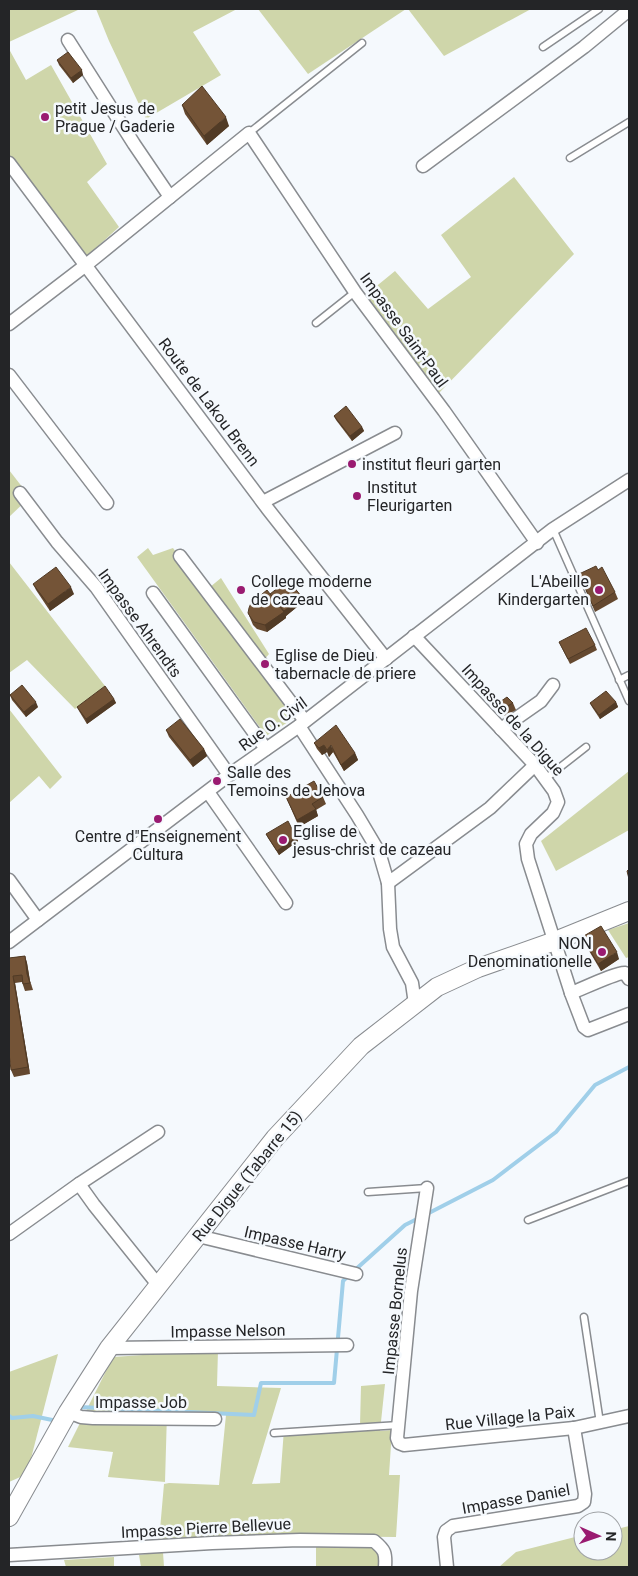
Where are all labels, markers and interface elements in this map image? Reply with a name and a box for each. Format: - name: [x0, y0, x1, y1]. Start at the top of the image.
- place label: petit Jesus de Prague / Gaderie: [55, 99, 175, 136]
- marker: petit Jesus de Prague / Gaderie: [39, 111, 51, 123]
- street label: Impasse Saint-Paul: [356, 269, 452, 391]
- street label: Route de Lakou Brenn: [155, 334, 263, 470]
- place label: institut fleuri garten: [362, 455, 501, 474]
- marker: institut fleuri garten: [346, 458, 358, 470]
- place label: Institut Fleurigarten: [367, 478, 452, 515]
- marker: Institut Fleurigarten: [351, 490, 363, 502]
- street label: Impasse Ahrendts: [94, 565, 186, 681]
- place label: College moderne de cazeau: [251, 572, 372, 609]
- place label: L'Abeille Kindergarten: [497, 572, 589, 609]
- marker: College moderne de cazeau: [235, 584, 247, 596]
- marker: L'Abeille Kindergarten: [593, 584, 605, 596]
- place label: Eglise de Dieu tabernacle de priere: [275, 646, 416, 683]
- marker: Eglise de Dieu tabernacle de priere: [259, 658, 271, 670]
- street label: Impasse de la Digue: [458, 660, 568, 780]
- street label: Rue O. Civil: [235, 693, 311, 755]
- place label: Salle des Temoins de Jehova: [227, 763, 365, 800]
- marker: Salle des Temoins de Jehova: [211, 775, 223, 787]
- marker: Centre d"Enseignement Cultura: [152, 813, 164, 825]
- place label: Eglise de jesus-christ de cazeau: [292, 822, 451, 859]
- place label: Centre d"Enseignement Cultura: [75, 827, 241, 864]
- marker: Eglise de jesus-christ de cazeau: [277, 834, 289, 846]
- place label: NON Denominationelle: [468, 934, 592, 971]
- marker: NON Denominationelle: [596, 946, 608, 958]
- street label: Rue Digue (Tabarre 15): [188, 1107, 306, 1245]
- street label: Impasse Harry: [242, 1222, 348, 1264]
- street label: Impasse Bornelus: [379, 1246, 411, 1376]
- street label: Impasse Nelson: [170, 1320, 286, 1342]
- street label: Impasse Job: [95, 1393, 187, 1412]
- street label: Rue Village la Paix: [444, 1402, 576, 1434]
- street label: Impasse Daniel: [461, 1480, 571, 1518]
- north arrow: [573, 1511, 623, 1561]
- street label: Impasse Pierre Bellevue: [120, 1514, 292, 1542]
- text: N: [603, 1531, 619, 1542]

